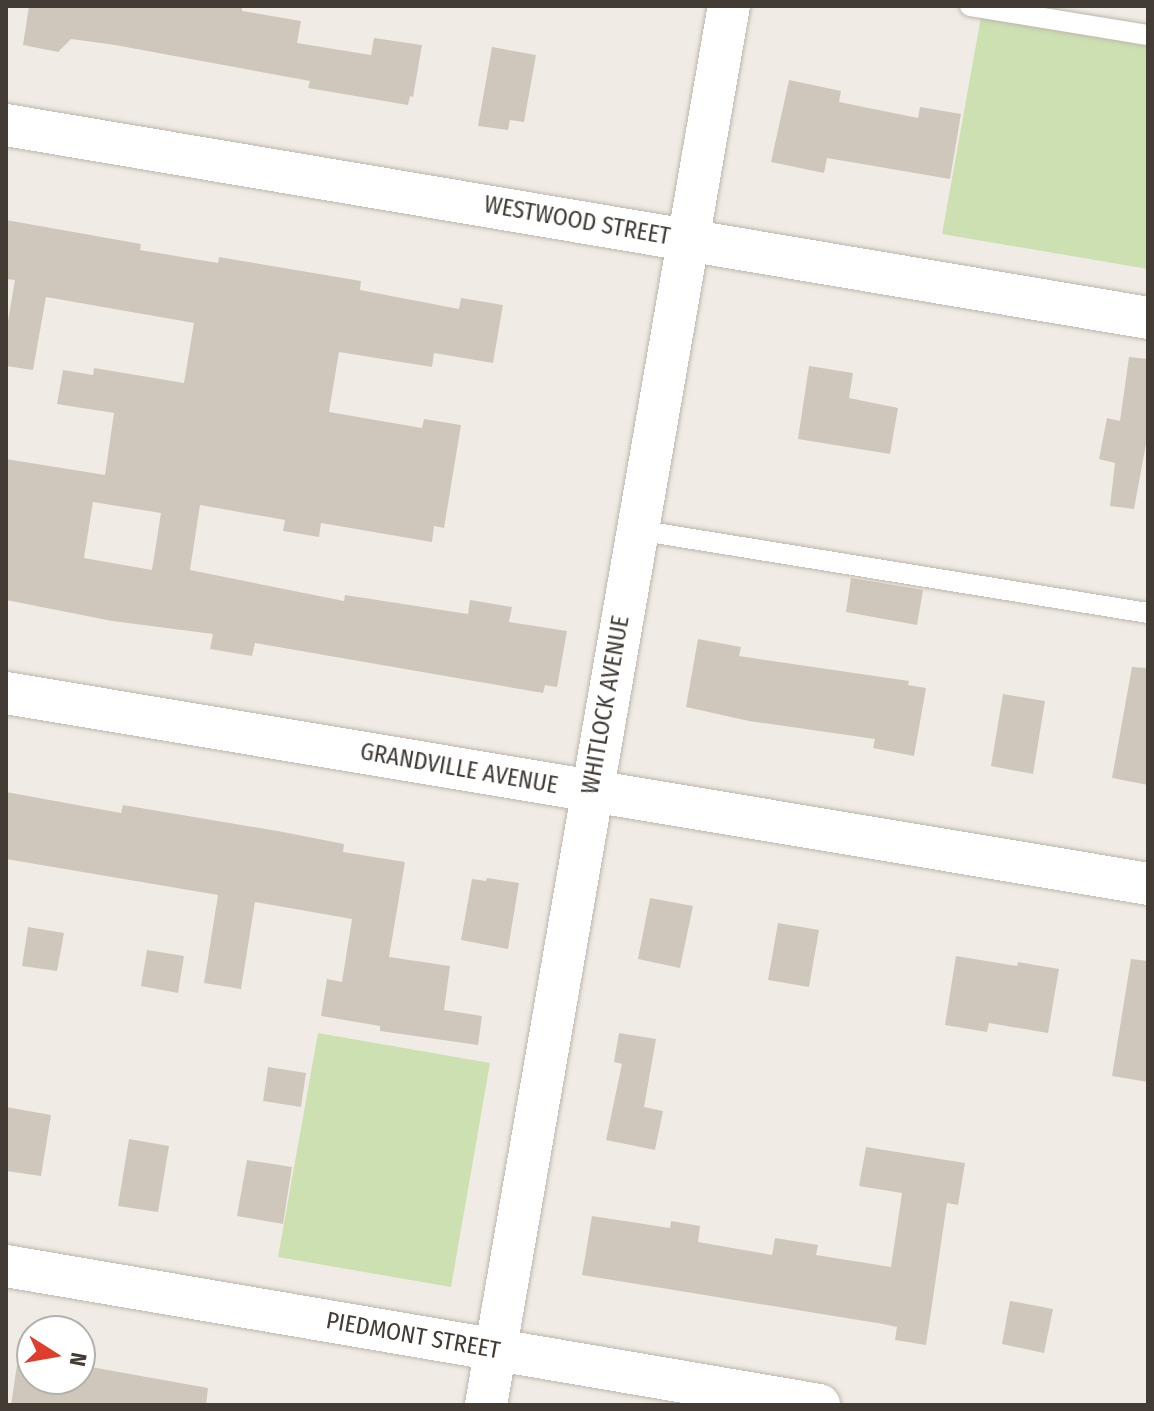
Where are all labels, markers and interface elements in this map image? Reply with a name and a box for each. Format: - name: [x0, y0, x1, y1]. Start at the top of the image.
- street label: WESTWOOD STREET: [482, 190, 672, 252]
- street label: WHITLOCK AVENUE: [576, 613, 636, 797]
- street label: GRANDVILLE AVENUE: [358, 737, 560, 801]
- street label: PIEDMONT STREET: [324, 1307, 502, 1365]
- north arrow: [16, 1315, 96, 1395]
- text: N: [64, 1350, 93, 1368]

